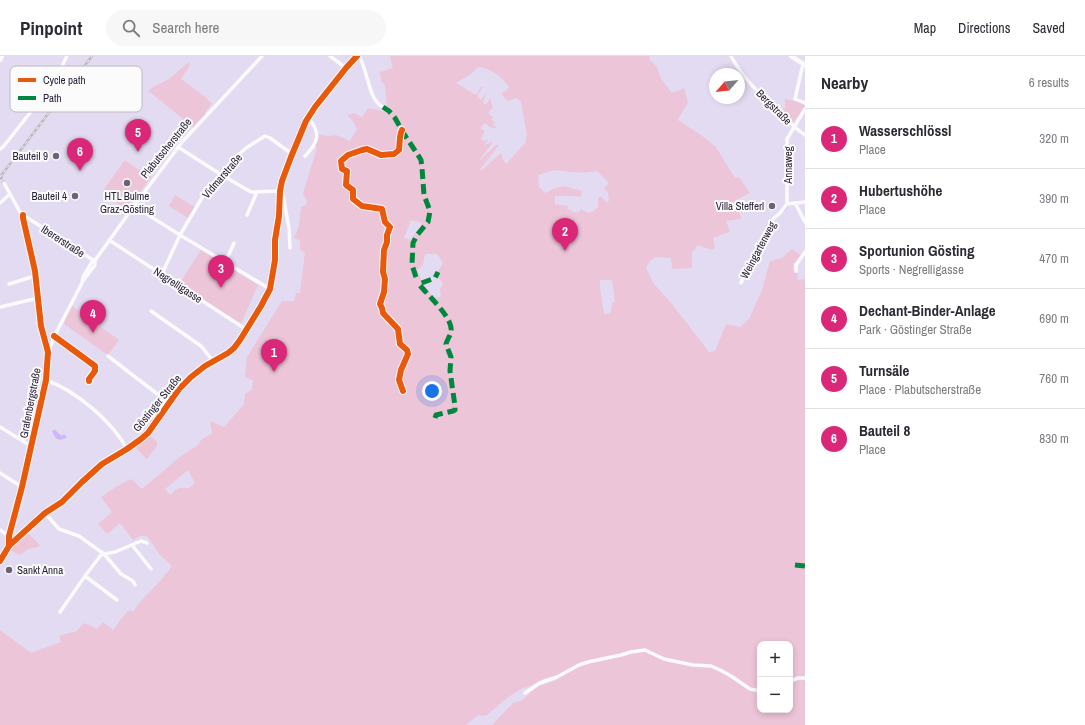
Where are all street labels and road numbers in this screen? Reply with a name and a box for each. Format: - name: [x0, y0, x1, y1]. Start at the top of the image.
- street label: Bergstraße: [753, 86, 795, 128]
- street label: Plabutscherstraße: [138, 115, 194, 181]
- street label: Annaweg: [781, 146, 795, 185]
- street label: Vidmarstraße: [199, 151, 245, 201]
- street label: Weingartenweg: [737, 219, 779, 281]
- street label: Ibererstraße: [39, 222, 87, 260]
- street label: Negrelligasse: [151, 264, 205, 306]
- street label: Grafenbergstraße: [16, 367, 44, 439]
- street label: Göstinger Straße: [130, 372, 184, 434]

